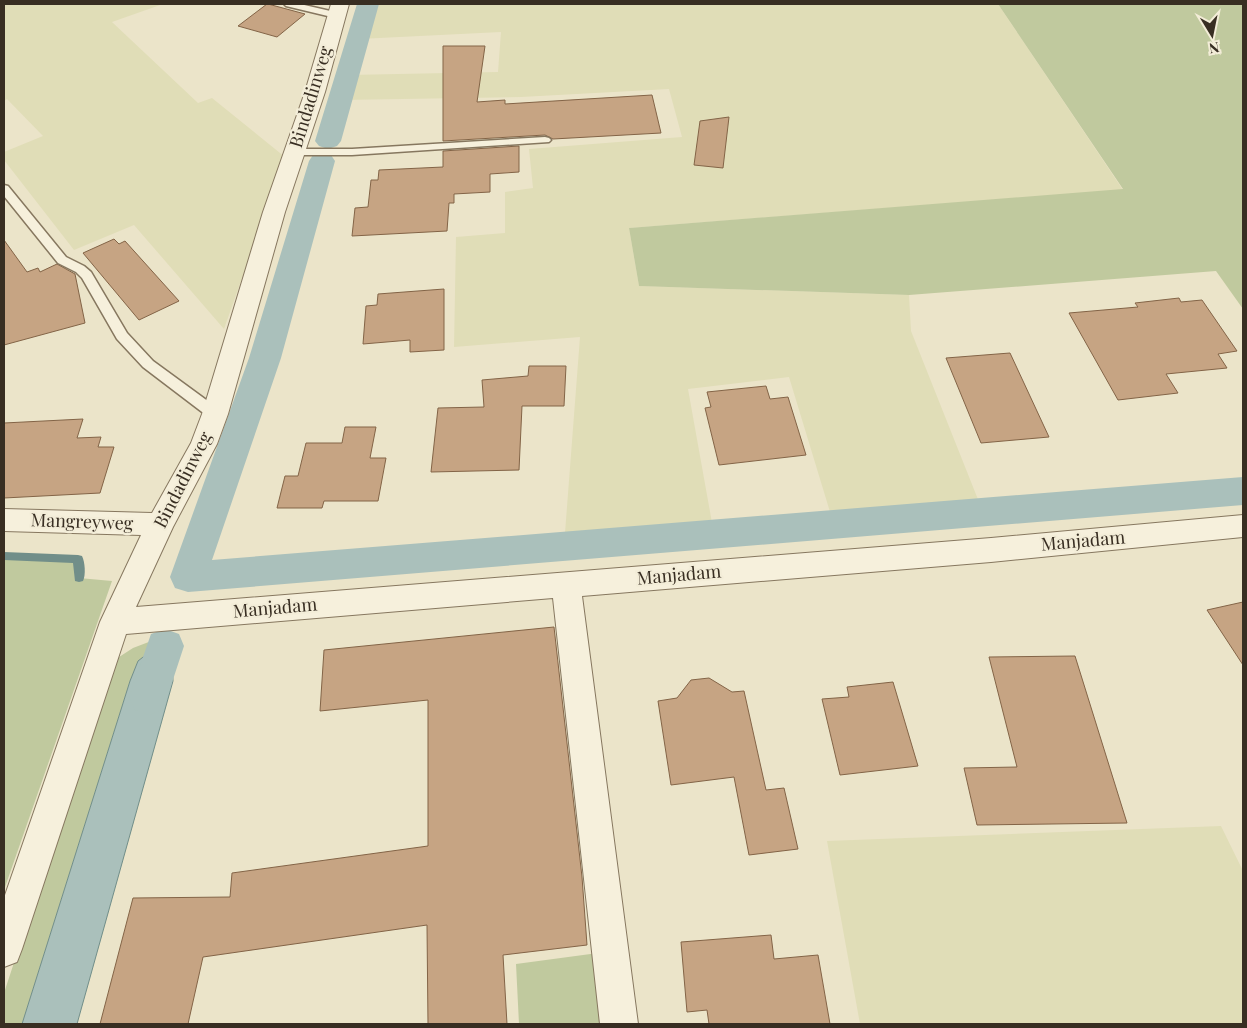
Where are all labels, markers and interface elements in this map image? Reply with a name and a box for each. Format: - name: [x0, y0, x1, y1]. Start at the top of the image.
- north arrow: [1187, 10, 1237, 60]
- text: N: [1208, 38, 1221, 59]
- street label: Bindadinweg: [283, 42, 337, 151]
- street label: Bindadinweg: [148, 427, 217, 532]
- street label: Mangreyweg: [30, 507, 134, 535]
- street label: Manjadam: [1040, 524, 1126, 556]
- street label: Manjadam: [636, 558, 722, 590]
- street label: Manjadam: [232, 591, 318, 623]

